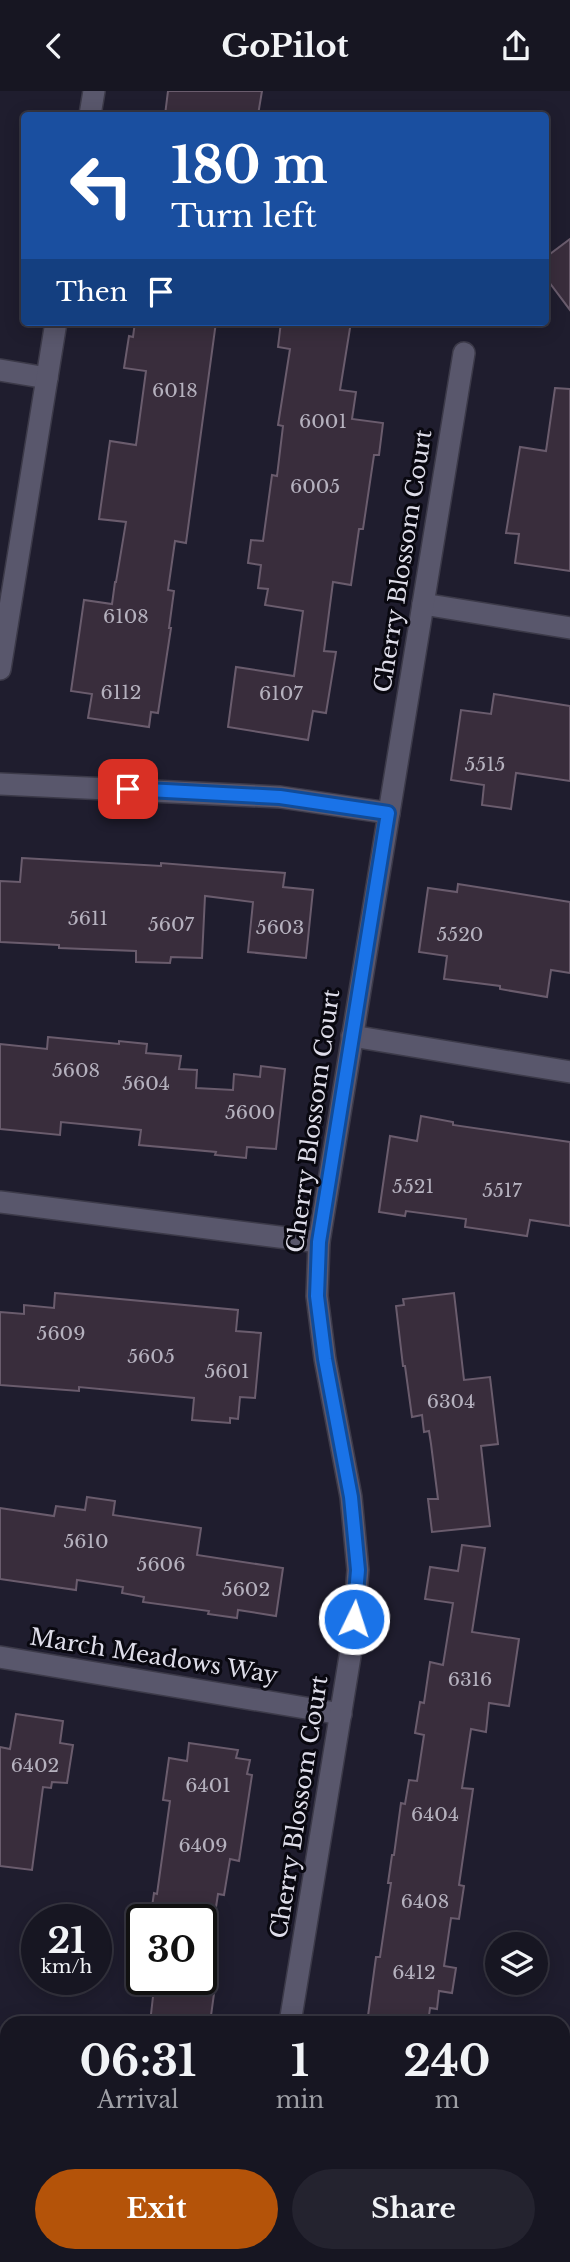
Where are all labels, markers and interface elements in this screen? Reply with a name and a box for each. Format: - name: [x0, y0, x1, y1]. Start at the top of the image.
- text: GoPilot: [221, 26, 349, 66]
- icon: back: [35, 27, 73, 65]
- icon: share: [497, 27, 535, 65]
- text: 180 m: [171, 135, 328, 196]
- icon: left: [56, 140, 147, 231]
- text: Turn left: [171, 196, 317, 236]
- icon: arrive: [142, 273, 180, 311]
- text: Then: [56, 276, 128, 308]
- house number: 6018: [152, 379, 198, 402]
- house number: 6001: [299, 410, 347, 433]
- street label: Cherry Blossom Court: [368, 427, 438, 695]
- house number: 6005: [290, 475, 340, 498]
- house number: 6108: [103, 605, 149, 628]
- house number: 6112: [101, 681, 141, 704]
- house number: 6107: [259, 682, 303, 705]
- house number: 5515: [465, 753, 505, 776]
- pin: [98, 759, 158, 819]
- icon: arrive: [109, 770, 147, 808]
- house number: 5611: [68, 907, 108, 930]
- house number: 5607: [148, 913, 195, 936]
- house number: 5603: [256, 916, 304, 939]
- house number: 5520: [437, 923, 483, 946]
- street label: Cherry Blossom Court: [281, 987, 345, 1255]
- house number: 5608: [52, 1059, 100, 1082]
- house number: 5604: [122, 1072, 170, 1095]
- house number: 5600: [225, 1101, 275, 1124]
- house number: 5521: [392, 1175, 434, 1198]
- house number: 5517: [482, 1179, 522, 1202]
- house number: 5609: [37, 1322, 85, 1345]
- house number: 5605: [127, 1345, 175, 1368]
- house number: 5601: [204, 1360, 250, 1383]
- house number: 6304: [427, 1390, 475, 1413]
- house number: 5610: [63, 1530, 109, 1553]
- house number: 5606: [137, 1553, 185, 1576]
- house number: 5602: [222, 1578, 270, 1601]
- position arrow: [317, 1582, 391, 1656]
- street label: March Meadows Way: [28, 1623, 281, 1690]
- house number: 6316: [448, 1668, 492, 1691]
- street label: Cherry Blossom Court: [264, 1673, 334, 1941]
- house number: 6402: [11, 1754, 59, 1777]
- house number: 6401: [185, 1774, 231, 1797]
- house number: 6404: [411, 1803, 459, 1826]
- house number: 6409: [178, 1834, 228, 1857]
- house number: 6408: [401, 1890, 449, 1913]
- speed limit sign: 30: [126, 1904, 217, 1995]
- text: 21: [47, 1919, 86, 1962]
- map controls: [485, 1932, 548, 1995]
- button: layers: [485, 1932, 548, 1995]
- text: km/h: [41, 1956, 92, 1978]
- house number: 6412: [392, 1961, 436, 1984]
- text: 06:31: [79, 2035, 196, 2087]
- text: 1: [291, 2035, 309, 2087]
- text: 240: [404, 2035, 491, 2087]
- text: Arrival: [97, 2086, 179, 2114]
- text: min: [276, 2086, 324, 2114]
- text: m: [435, 2086, 459, 2114]
- button: Exit: [35, 2169, 278, 2249]
- button: Share: [292, 2169, 535, 2249]

